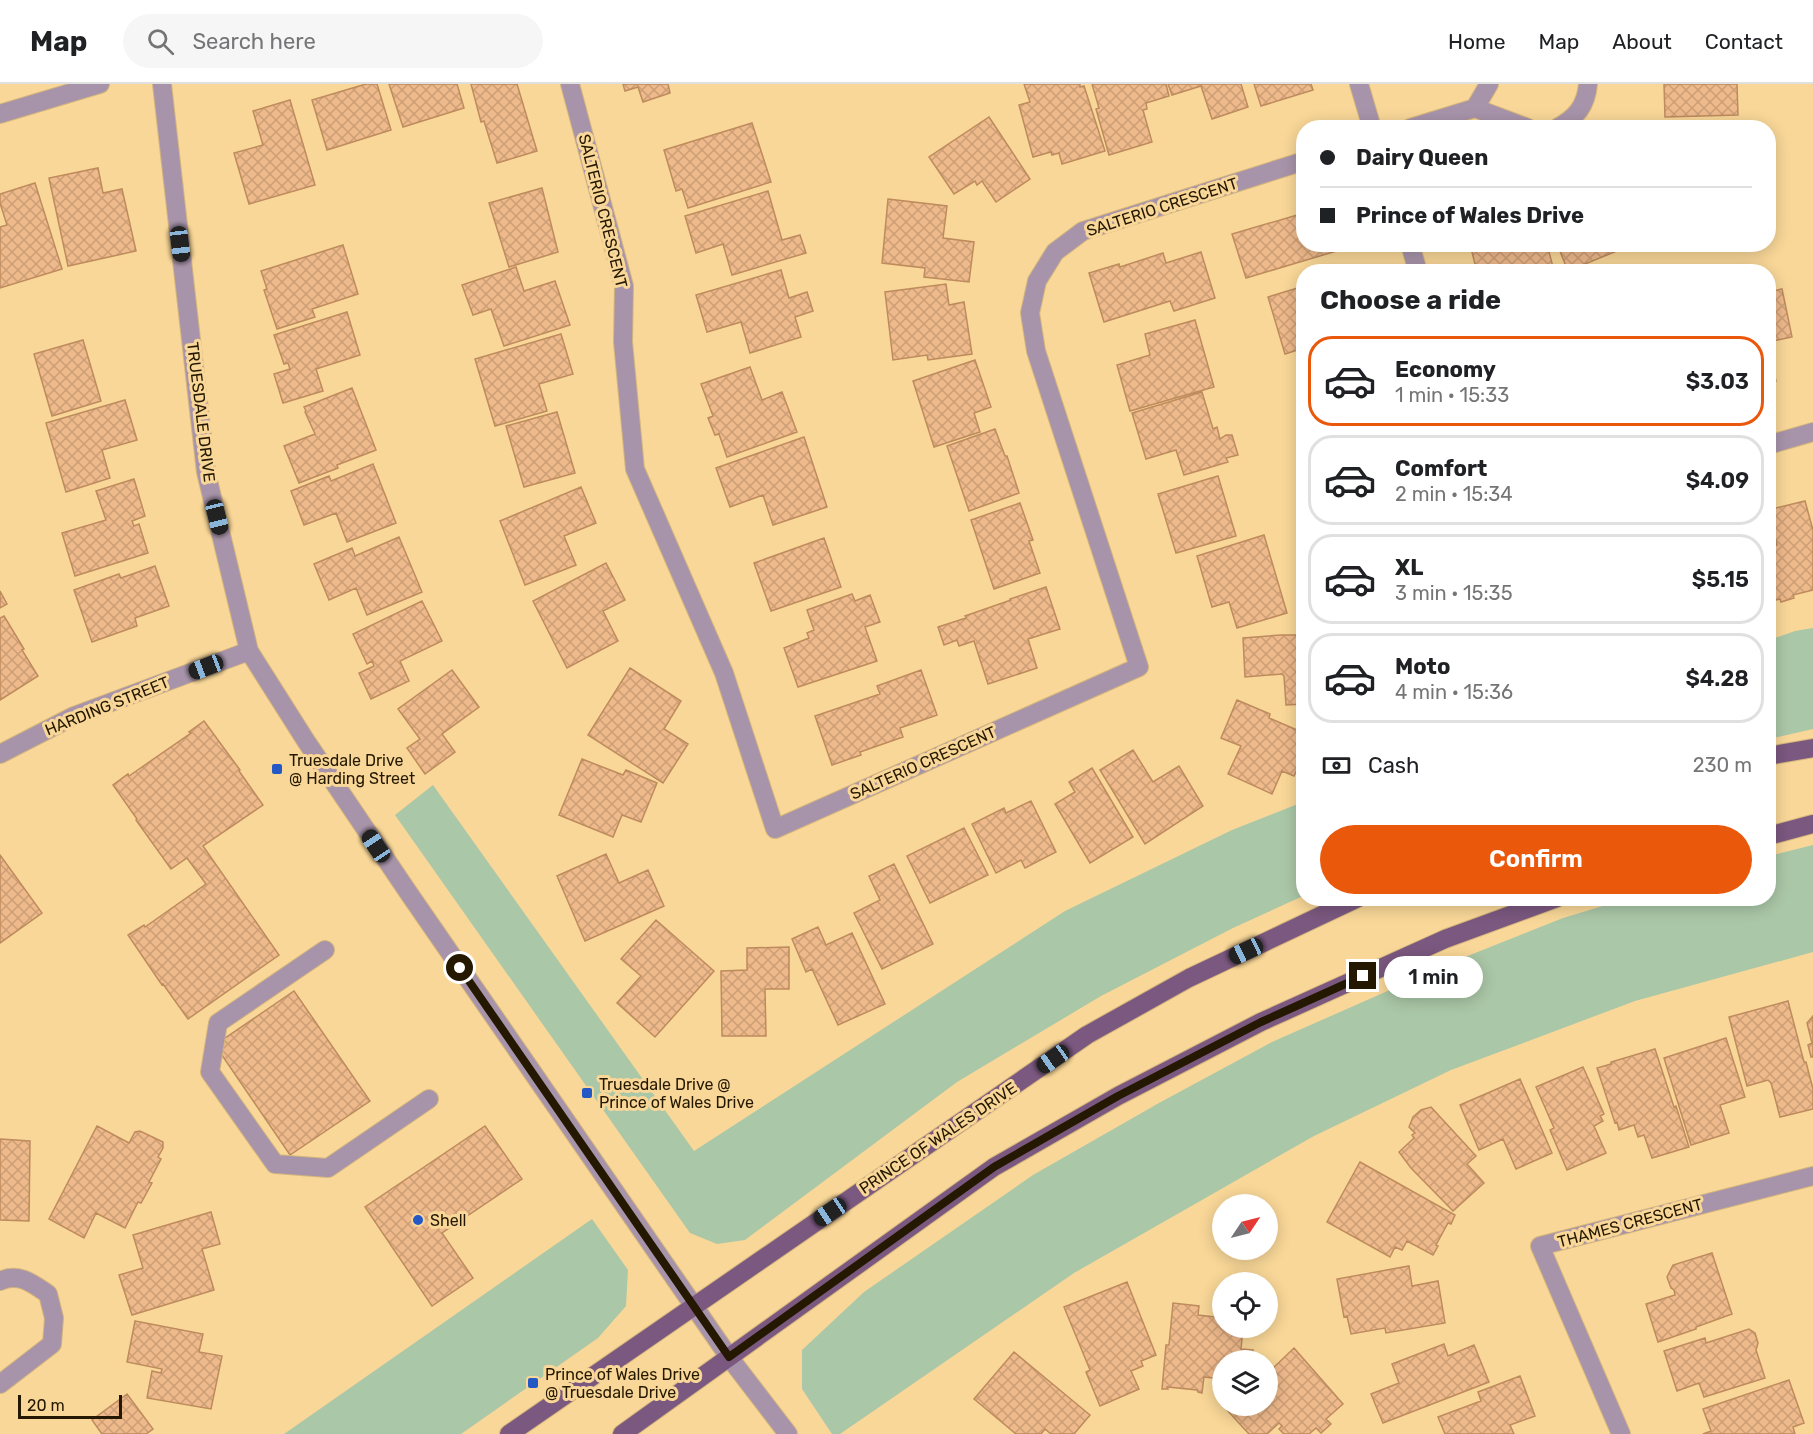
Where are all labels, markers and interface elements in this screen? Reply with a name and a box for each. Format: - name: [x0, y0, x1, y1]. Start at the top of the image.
- search box: [123, 14, 543, 68]
- text: Map: [30, 25, 87, 58]
- icon: search: [144, 25, 177, 58]
- text: Search here: [192, 28, 316, 55]
- text: Home: [1448, 29, 1505, 54]
- text: Map: [1538, 29, 1579, 54]
- text: About: [1612, 29, 1672, 54]
- text: Contact: [1705, 29, 1783, 54]
- street label: SALTERIO CRESCENT: [575, 132, 631, 290]
- text: Dairy Queen: [1356, 144, 1488, 171]
- street label: SALTERIO CRESCENT: [1084, 174, 1240, 240]
- text: Prince of Wales Drive: [1356, 202, 1584, 229]
- car: [169, 225, 191, 263]
- text: Choose a ride: [1320, 284, 1501, 316]
- street label: TRUESDALE DRIVE: [183, 341, 219, 483]
- icon: car: [1323, 354, 1377, 408]
- text: Economy: [1395, 356, 1496, 383]
- text: $3.03: [1686, 368, 1749, 395]
- text: 1 min · 15:33: [1395, 383, 1509, 407]
- icon: car: [1323, 453, 1377, 507]
- text: Comfort: [1395, 455, 1487, 482]
- text: $4.09: [1686, 467, 1749, 494]
- text: 2 min · 15:34: [1395, 482, 1513, 506]
- car: [204, 497, 230, 537]
- icon: car: [1323, 552, 1377, 606]
- text: XL: [1395, 554, 1423, 581]
- text: $5.15: [1692, 566, 1749, 593]
- text: 3 min · 15:35: [1395, 581, 1513, 605]
- icon: car: [1323, 651, 1377, 705]
- car: [186, 652, 226, 682]
- text: Moto: [1395, 653, 1450, 680]
- text: $4.28: [1685, 665, 1749, 692]
- street label: HARDING STREET: [42, 672, 172, 740]
- text: 4 min · 15:36: [1395, 680, 1513, 704]
- street label: SALTERIO CRESCENT: [847, 722, 999, 804]
- icon: cash: [1320, 749, 1353, 782]
- place label: Truesdale Drive @ Harding Street: [289, 751, 415, 788]
- text: Cash: [1368, 752, 1419, 779]
- text: 230 m: [1693, 753, 1752, 777]
- marker: Truesdale Drive @ Harding Street: [270, 762, 284, 776]
- button: Confirm: [1320, 825, 1752, 894]
- car: [358, 826, 394, 866]
- car: [1226, 935, 1266, 967]
- route start: [446, 954, 473, 981]
- callout: 1 min: [1384, 955, 1483, 997]
- route end: [1349, 962, 1376, 989]
- text: 1 min: [1408, 965, 1459, 989]
- car: [1033, 1041, 1073, 1077]
- place label: Truesdale Drive @ Prince of Wales Drive: [599, 1075, 754, 1112]
- street label: PRINCE OF WALES DRIVE: [856, 1078, 1020, 1198]
- marker: Truesdale Drive @ Prince of Wales Drive: [580, 1086, 594, 1100]
- car: [810, 1194, 850, 1230]
- north arrow: [1212, 1194, 1278, 1260]
- map controls: [1212, 1194, 1278, 1416]
- street label: THAMES CRESCENT: [1555, 1195, 1705, 1251]
- place label: Shell: [430, 1211, 466, 1230]
- marker: Shell: [411, 1213, 425, 1227]
- button: locate: [1212, 1272, 1278, 1338]
- button: layers: [1212, 1350, 1278, 1416]
- place label: Prince of Wales Drive @ Truesdale Drive: [545, 1365, 700, 1402]
- marker: Prince of Wales Drive @ Truesdale Drive: [526, 1376, 540, 1390]
- scale bar: [18, 1392, 122, 1420]
- text: 20 m: [27, 1396, 65, 1415]

